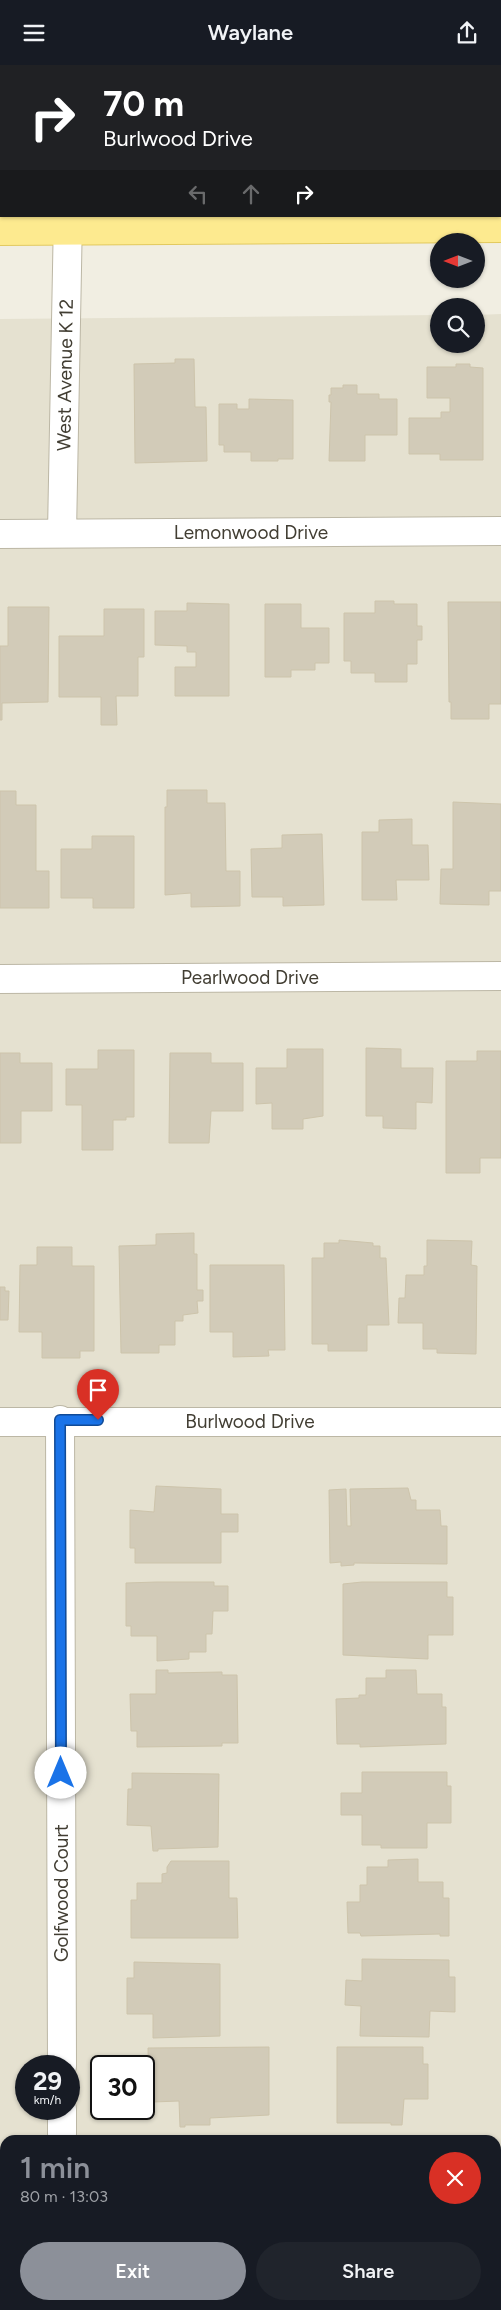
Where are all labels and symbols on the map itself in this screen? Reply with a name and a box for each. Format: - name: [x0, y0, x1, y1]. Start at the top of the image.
- north arrow: [430, 233, 485, 287]
- street label: West Avenue K 12: [52, 299, 78, 451]
- street label: Lemonwood Drive: [174, 521, 328, 544]
- street label: Pearlwood Drive: [181, 966, 319, 989]
- pin: [77, 1369, 119, 1420]
- street label: Burlwood Drive: [185, 1410, 315, 1433]
- position arrow: [34, 1746, 86, 1798]
- street label: Golfwood Court: [50, 1824, 73, 1962]
- speed limit sign: 30: [90, 2055, 155, 2120]

